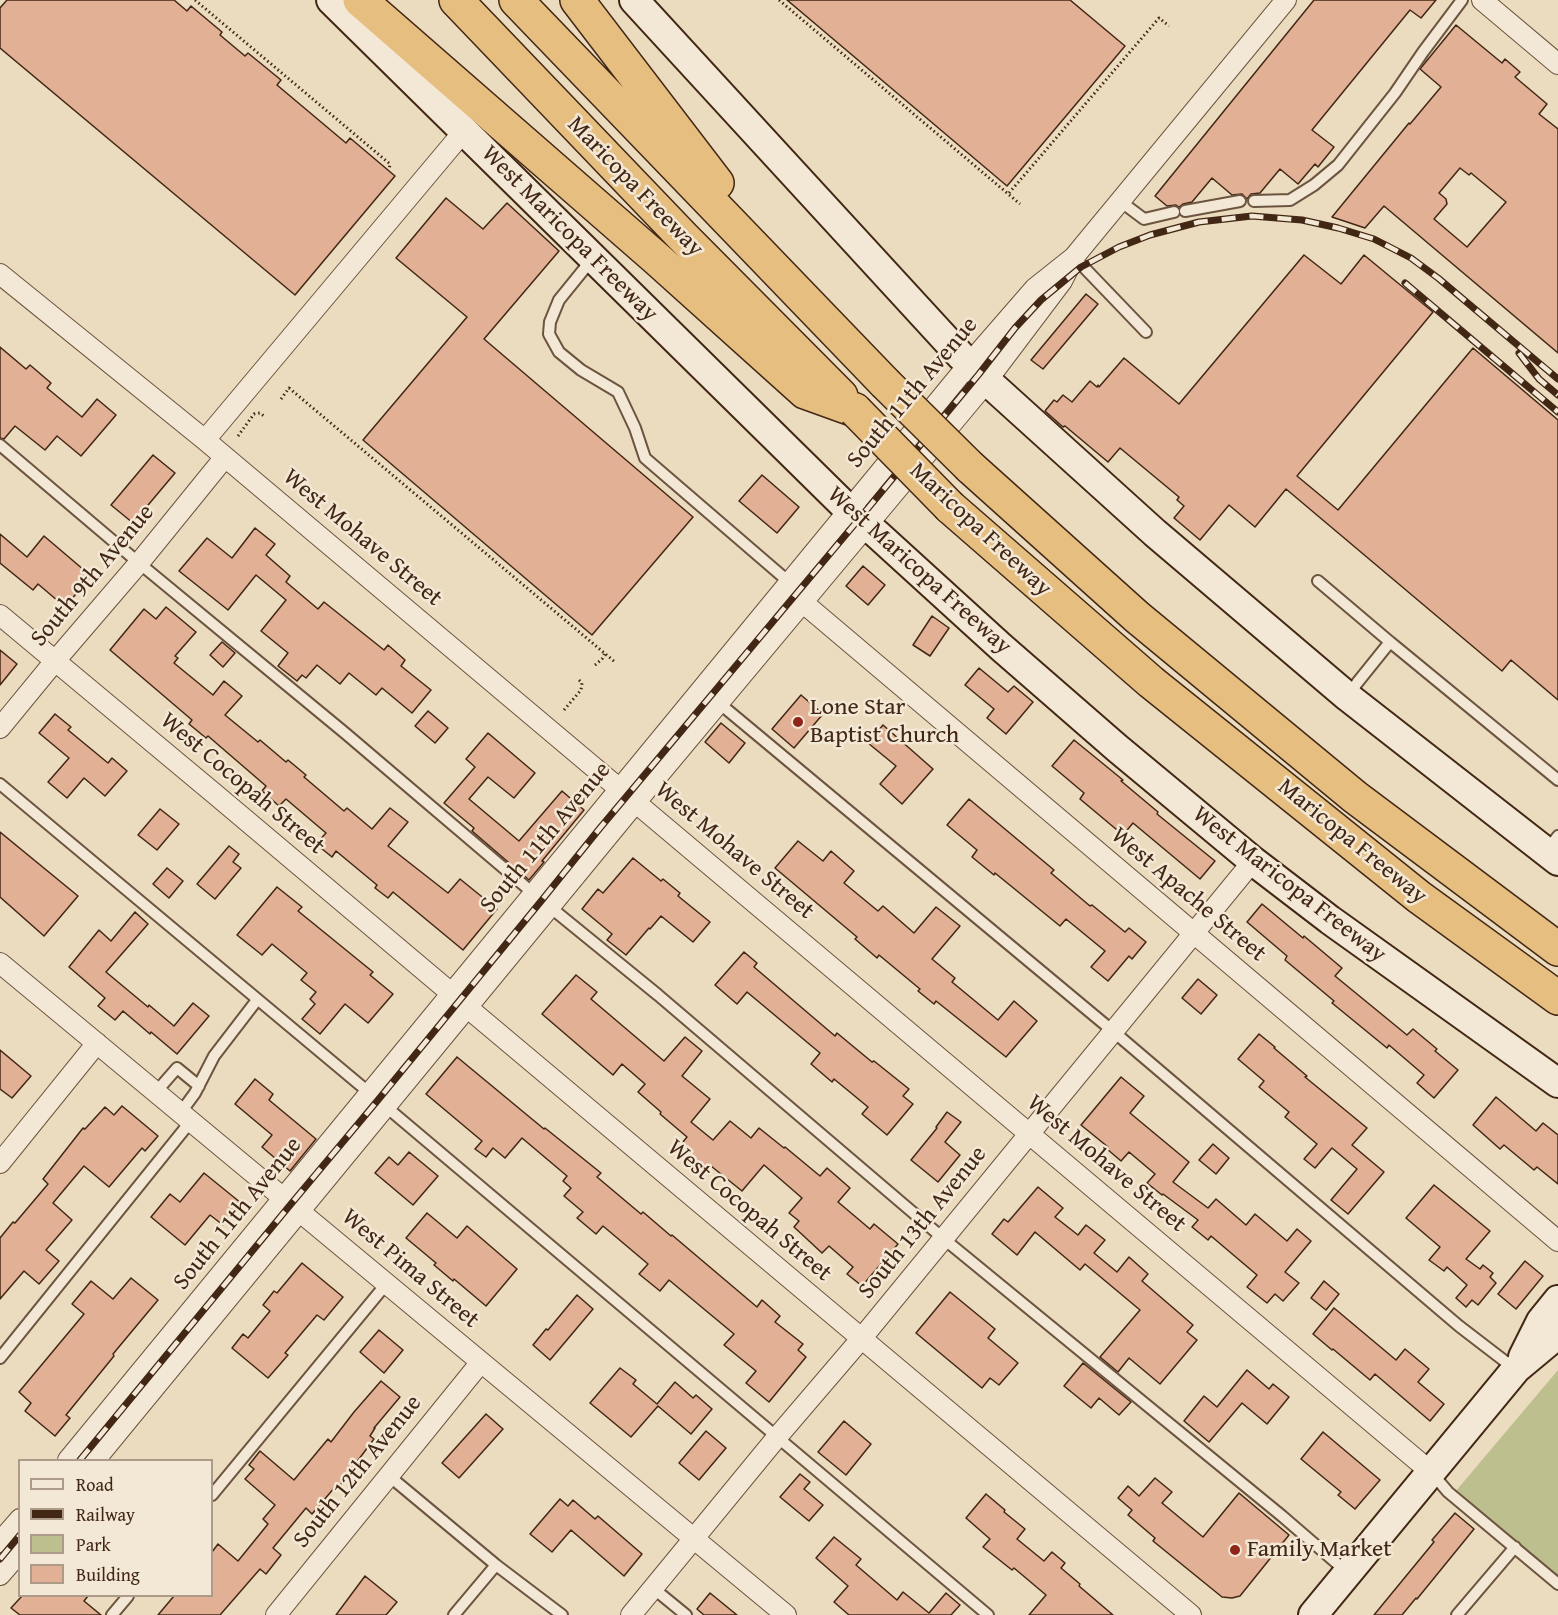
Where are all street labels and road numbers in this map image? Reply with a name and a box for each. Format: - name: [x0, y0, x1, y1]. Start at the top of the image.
- street label: Maricopa Freeway: [561, 111, 709, 263]
- street label: West Maricopa Freeway: [475, 140, 663, 328]
- street label: South 11th Avenue: [841, 312, 985, 474]
- street label: Maricopa Freeway: [903, 457, 1057, 603]
- street label: West Mohave Street: [277, 463, 447, 613]
- street label: West Maricopa Freeway: [821, 481, 1017, 661]
- street label: South 9th Avenue: [25, 499, 161, 653]
- street label: West Cocopah Street: [154, 707, 330, 861]
- street label: South 11th Avenue: [474, 757, 618, 919]
- street label: Maricopa Freeway: [1272, 773, 1432, 911]
- street label: West Mohave Street: [649, 776, 819, 926]
- street label: West Maricopa Freeway: [1186, 800, 1392, 970]
- street label: West Apache Street: [1104, 822, 1272, 968]
- street label: West Mohave Street: [1021, 1089, 1191, 1239]
- street label: South 11th Avenue: [168, 1132, 308, 1296]
- street label: West Cocopah Street: [661, 1134, 837, 1288]
- street label: South 13th Avenue: [853, 1141, 993, 1305]
- street label: West Pima Street: [335, 1203, 485, 1335]
- street label: South 12th Avenue: [288, 1390, 428, 1554]

